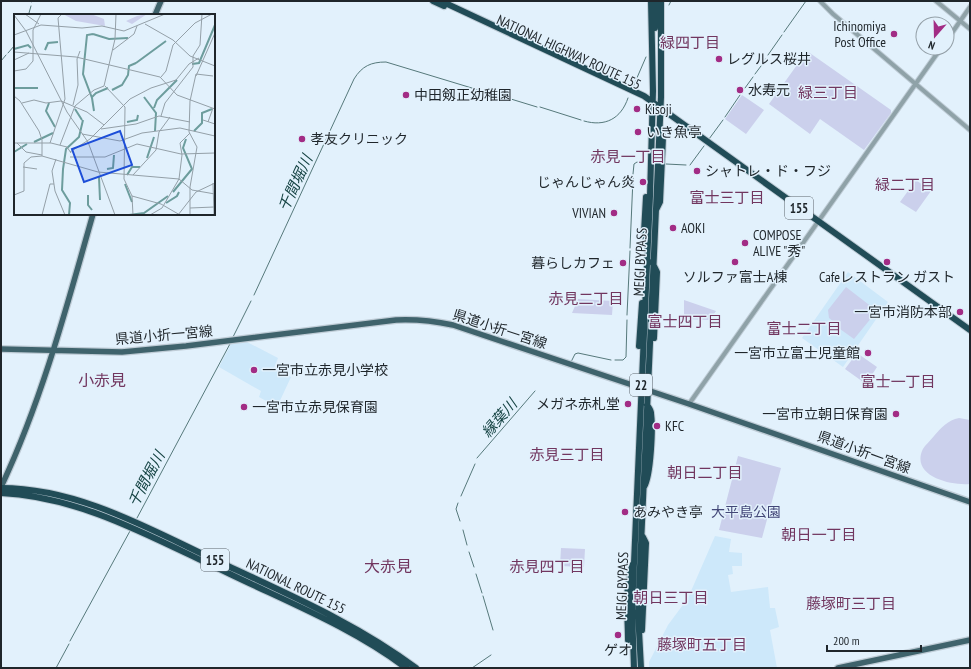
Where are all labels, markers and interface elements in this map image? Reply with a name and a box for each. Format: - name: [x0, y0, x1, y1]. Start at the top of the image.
- street label: NATIONAL HIGHWAY ROUTE 155: [494, 11, 644, 93]
- inset map: [14, 14, 215, 215]
- north arrow: [915, 16, 955, 56]
- place label: Ichinomiya Post Office: [833, 17, 886, 51]
- marker: Ichinomiya Post Office: [889, 29, 899, 39]
- district label: 緑四丁目: [660, 33, 720, 52]
- text: N: [926, 38, 937, 53]
- place label: レグルス桜井: [727, 50, 811, 68]
- marker: レグルス桜井: [714, 54, 724, 64]
- place label: 水寿元: [748, 81, 790, 99]
- district label: 緑三丁目: [798, 83, 858, 102]
- marker: 水寿元: [735, 85, 745, 95]
- place label: 中田剱正幼稚園: [414, 86, 512, 104]
- marker: 中田剱正幼稚園: [401, 90, 411, 100]
- place label: Kisoji: [645, 100, 672, 118]
- marker: Kisoji: [632, 104, 642, 114]
- place label: いき魚亭: [646, 123, 702, 141]
- marker: いき魚亭: [633, 127, 643, 137]
- place label: 孝友クリニック: [310, 130, 408, 148]
- marker: 孝友クリニック: [297, 134, 307, 144]
- district label: 赤見一丁目: [590, 147, 666, 166]
- water label: 千間堀川: [274, 150, 317, 214]
- place label: シャトレ・ド・フジ: [705, 162, 831, 180]
- marker: シャトレ・ド・フジ: [692, 166, 702, 176]
- place label: じゃんじゃん炎: [537, 173, 635, 191]
- district label: 緑二丁目: [875, 175, 935, 194]
- marker: じゃんじゃん炎: [638, 177, 648, 187]
- district label: 富士三丁目: [689, 188, 765, 207]
- road number: 155: [785, 197, 813, 219]
- place label: VIVIAN: [571, 204, 606, 222]
- marker: VIVIAN: [609, 208, 619, 218]
- place label: AOKI: [681, 219, 705, 237]
- marker: AOKI: [668, 223, 678, 233]
- place label: COMPOSE ALIVE "秀": [753, 226, 805, 260]
- street label: MEIGI BYPASS: [629, 227, 651, 297]
- marker: COMPOSE ALIVE "秀": [740, 238, 750, 248]
- place label: 暮らしカフェ: [531, 254, 615, 272]
- marker: ソルファ富士A棟: [730, 257, 740, 267]
- marker: Cafeレストラン ガスト: [882, 257, 892, 267]
- marker: 暮らしカフェ: [618, 258, 628, 268]
- place label: ソルファ富士A棟: [683, 268, 787, 286]
- place label: Cafeレストラン ガスト: [819, 268, 955, 286]
- district label: 赤見二丁目: [548, 289, 624, 308]
- place label: 一宮市消防本部: [854, 303, 952, 321]
- street label: 県道小折一宮線: [451, 305, 549, 353]
- marker: 一宮市消防本部: [955, 307, 965, 317]
- district label: 富士四丁目: [647, 312, 723, 331]
- district label: 富士二丁目: [766, 319, 842, 338]
- street label: 県道小折一宮線: [114, 322, 214, 348]
- place label: 一宮市立富士児童館: [734, 344, 860, 362]
- marker: 一宮市立富士児童館: [863, 348, 873, 358]
- place label: 一宮市立赤見小学校: [262, 361, 388, 379]
- marker: 一宮市立赤見小学校: [249, 365, 259, 375]
- district label: 小赤見: [78, 370, 126, 390]
- district label: 富士一丁目: [860, 372, 936, 391]
- road number: 22: [630, 374, 652, 396]
- water label: 縁葉川: [477, 393, 522, 441]
- place label: メガネ赤札堂: [536, 395, 620, 413]
- place label: 一宮市立赤見保育園: [252, 398, 378, 416]
- marker: メガネ赤札堂: [623, 399, 633, 409]
- marker: 一宮市立赤見保育園: [239, 402, 249, 412]
- place label: 一宮市立朝日保育園: [762, 405, 888, 423]
- marker: 一宮市立朝日保育園: [891, 409, 901, 419]
- place label: KFC: [665, 417, 685, 435]
- marker: KFC: [652, 421, 662, 431]
- street label: 県道小折一宮線: [815, 427, 913, 477]
- district label: 赤見三丁目: [529, 445, 605, 464]
- water label: 千間堀川: [124, 446, 169, 510]
- district label: 朝日二丁目: [667, 463, 743, 482]
- place label: あみやき亭: [633, 503, 703, 521]
- park label: 大平島公園: [711, 503, 781, 521]
- marker: あみやき亭: [620, 507, 630, 517]
- district label: 朝日一丁目: [781, 525, 857, 544]
- road number: 155: [201, 549, 229, 571]
- street label: MEIGI BYPASS: [612, 551, 632, 621]
- street label: NATIONAL ROUTE 155: [243, 554, 349, 618]
- district label: 大赤見: [364, 556, 412, 576]
- district label: 赤見四丁目: [509, 557, 585, 576]
- district label: 朝日三丁目: [633, 588, 709, 607]
- district label: 藤塚町三丁目: [806, 594, 896, 613]
- scale bar: [827, 627, 921, 653]
- marker: ゲオ: [613, 630, 623, 640]
- text: 200 m: [833, 633, 860, 648]
- district label: 藤塚町五丁目: [657, 635, 747, 654]
- place label: ゲオ: [604, 641, 632, 659]

